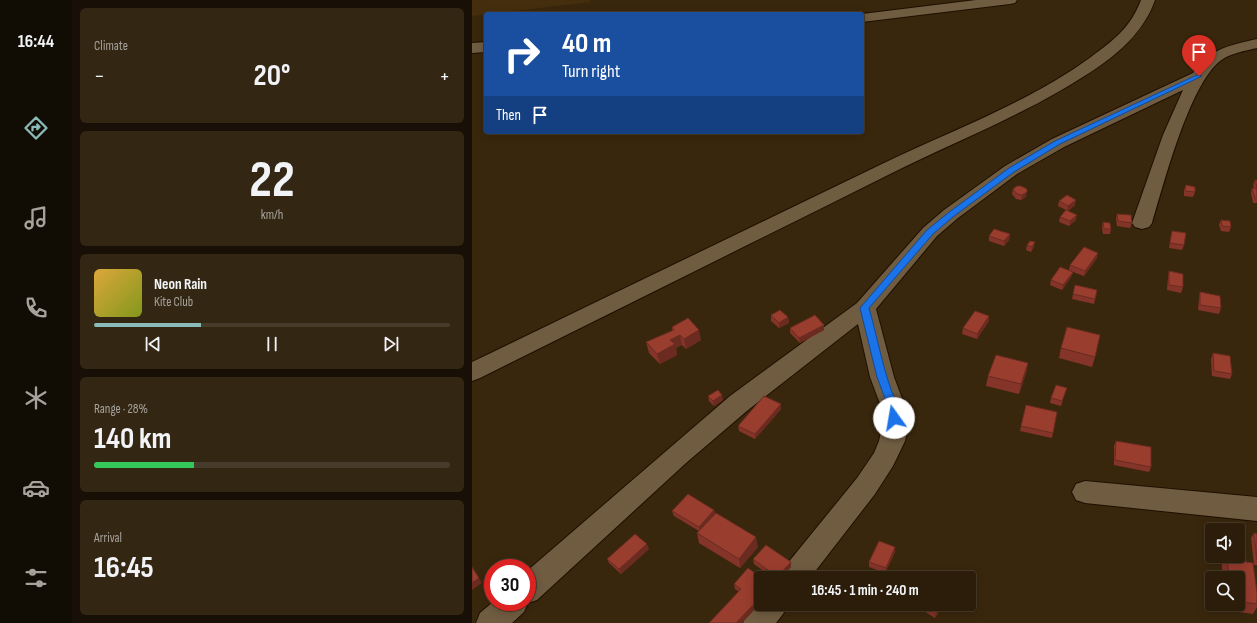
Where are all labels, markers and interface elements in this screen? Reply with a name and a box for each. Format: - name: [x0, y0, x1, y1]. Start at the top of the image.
- text: 40 m: [562, 27, 611, 60]
- icon: right: [496, 28, 548, 80]
- text: 16:44: [18, 31, 54, 52]
- pin: [1182, 35, 1216, 76]
- text: Climate: [94, 38, 128, 54]
- icon: arrive: [1188, 41, 1210, 63]
- text: 20°: [254, 58, 290, 94]
- text: Turn right: [562, 61, 620, 82]
- text: −: [94, 63, 105, 90]
- text: +: [439, 63, 450, 90]
- icon: arrive: [529, 104, 551, 126]
- text: Then: [496, 106, 521, 125]
- icon: directions: [22, 114, 50, 142]
- text: 22: [249, 149, 295, 212]
- icon: music: [22, 204, 50, 232]
- text: km/h: [261, 207, 283, 223]
- text: Neon Rain: [154, 275, 207, 294]
- icon: phone: [22, 294, 50, 322]
- text: Kite Club: [154, 294, 193, 310]
- icon: previous: [142, 333, 164, 355]
- icon: pause: [261, 333, 283, 355]
- icon: next: [380, 333, 402, 355]
- icon: climate: [22, 384, 50, 412]
- position arrow: [873, 397, 915, 439]
- text: Range · 28%: [94, 401, 148, 417]
- text: 140 km: [94, 421, 171, 457]
- icon: car: [22, 474, 50, 502]
- map controls: [1205, 523, 1245, 611]
- button: sound: [1205, 523, 1245, 563]
- text: Arrival: [94, 530, 122, 546]
- text: 16:45: [94, 550, 154, 586]
- speed limit sign: 30: [484, 559, 536, 611]
- icon: filters: [22, 564, 50, 592]
- button: search: [1205, 571, 1245, 611]
- text: 16:45 · 1 min · 240 m: [811, 581, 919, 600]

